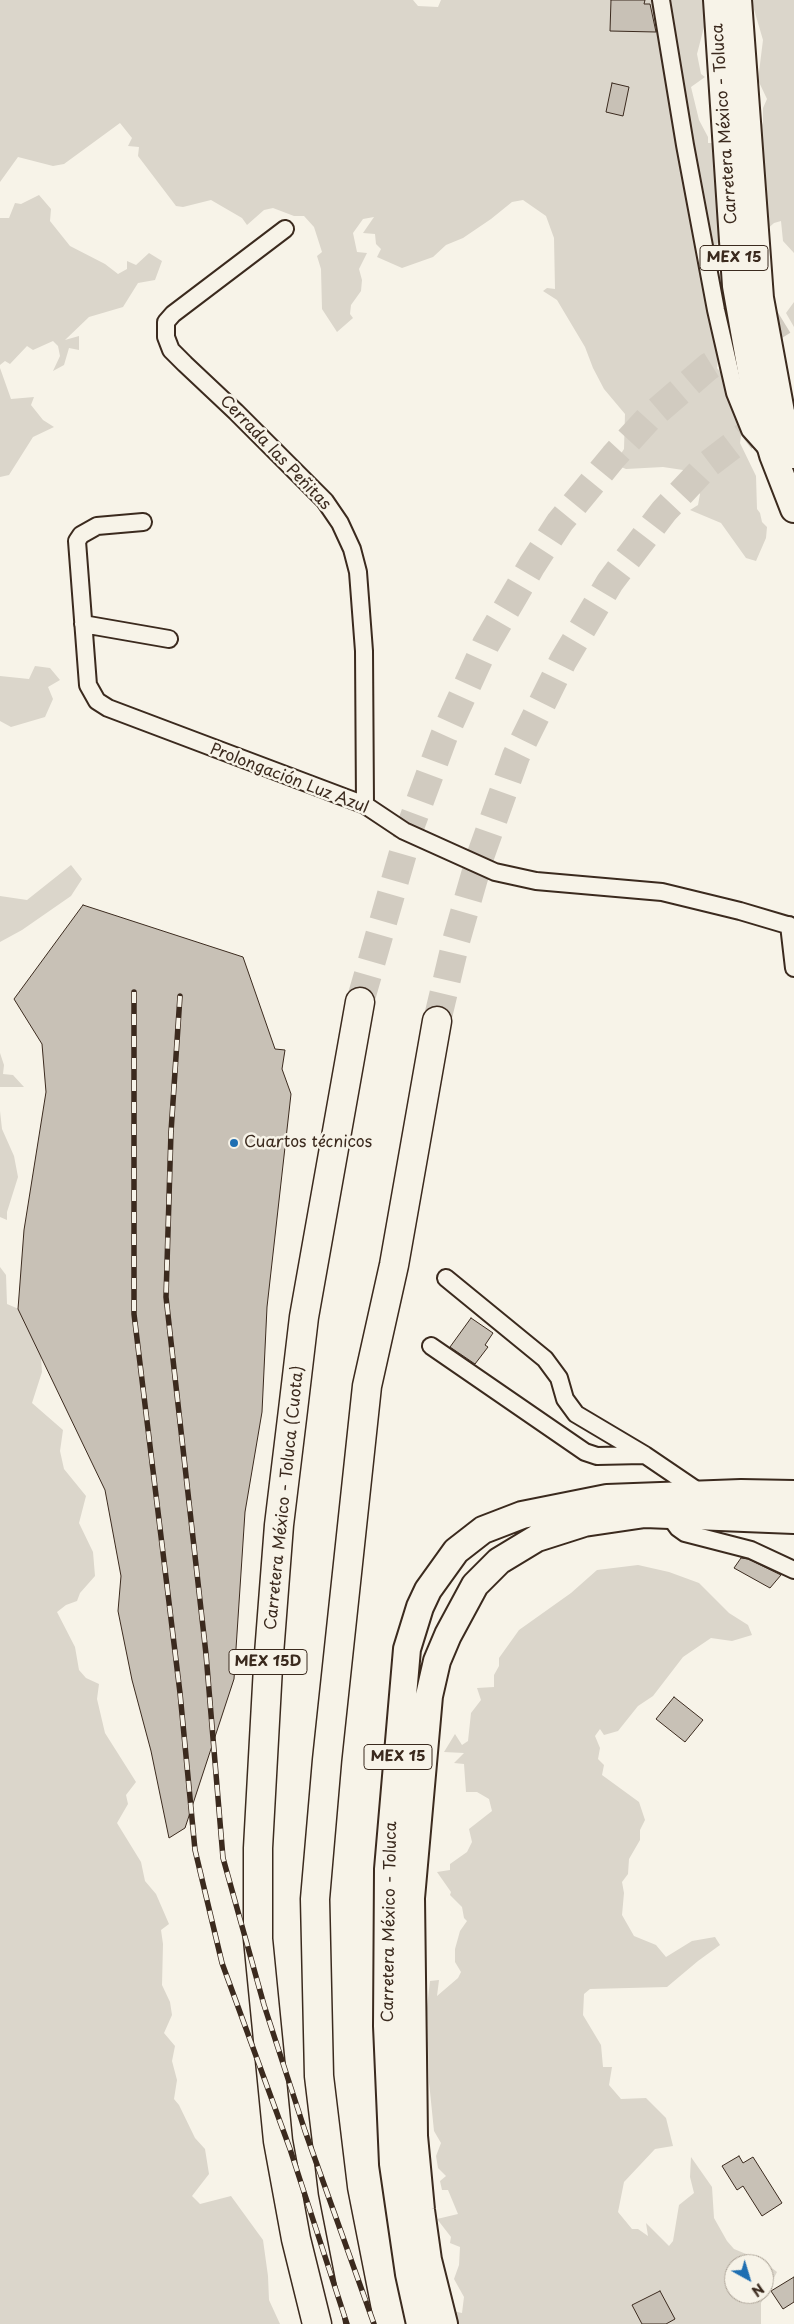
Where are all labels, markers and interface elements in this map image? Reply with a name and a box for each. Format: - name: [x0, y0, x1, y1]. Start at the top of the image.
- street label: Carretera México - Toluca: [708, 23, 742, 225]
- road number: MEX 15: [700, 246, 768, 270]
- street label: Cerrada las Peñitas: [216, 392, 334, 514]
- street label: Prolongación Luz Azul: [207, 740, 371, 818]
- place label: Cuartos técnicos: [244, 1133, 372, 1153]
- marker: Cuartos técnicos: [228, 1137, 240, 1149]
- street label: Carretera México - Toluca (Cuota): [262, 1365, 308, 1631]
- road number: MEX 15D: [229, 1650, 307, 1674]
- road number: MEX 15: [364, 1744, 432, 1770]
- street label: Carretera México - Toluca: [379, 1821, 401, 2023]
- north arrow: [724, 2254, 774, 2304]
- text: N: [747, 2279, 769, 2302]

